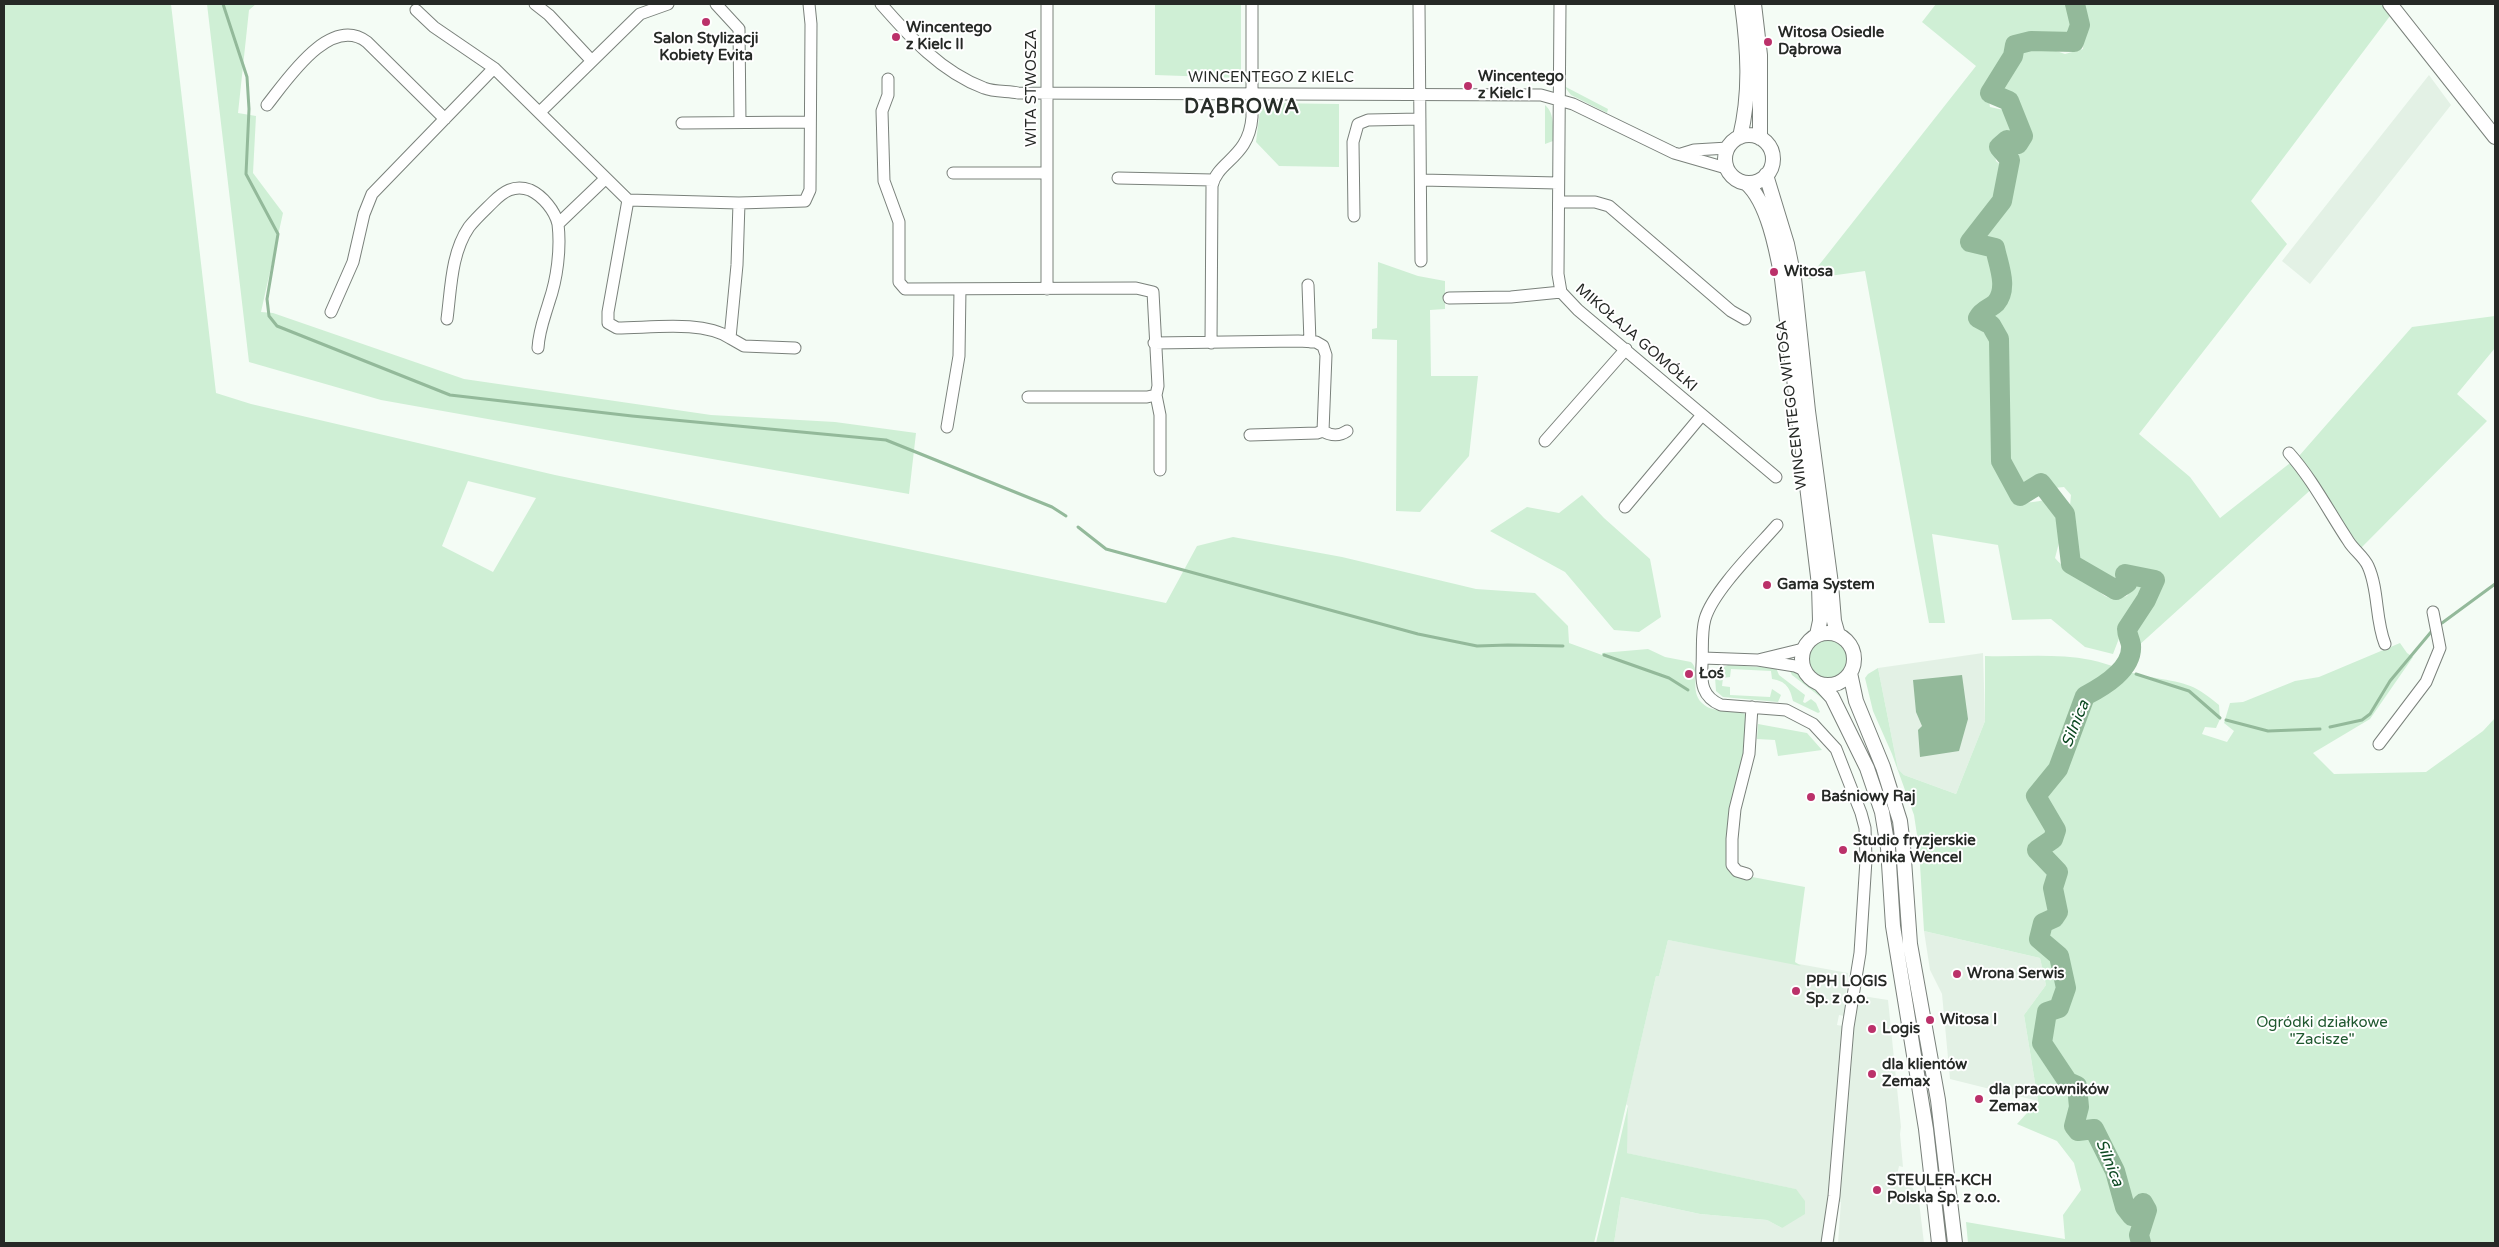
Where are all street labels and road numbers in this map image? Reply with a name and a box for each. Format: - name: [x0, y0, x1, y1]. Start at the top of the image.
- street label: WITA STWOSZA: [1023, 29, 1041, 147]
- street label: WINCENTEGO Z KIELC: [1188, 69, 1354, 87]
- street label: MIKOŁAJA GOMÓŁKI: [1571, 280, 1701, 396]
- street label: WINCENTEGO WITOSA: [1773, 319, 1811, 491]

